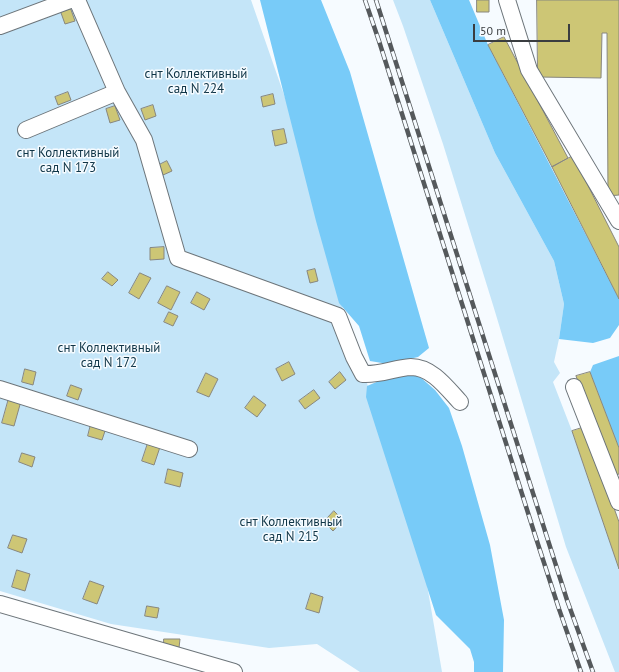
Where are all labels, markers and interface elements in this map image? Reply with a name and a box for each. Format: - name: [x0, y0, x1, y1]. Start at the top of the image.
- scale bar: [475, 16, 572, 42]
- text: 50 m: [480, 23, 506, 38]
- park label: снт Коллективный сад N 224: [145, 66, 247, 97]
- park label: снт Коллективный сад N 173: [17, 145, 119, 176]
- park label: снт Коллективный сад N 172: [58, 340, 160, 371]
- park label: снт Коллективный сад N 215: [240, 514, 342, 545]

